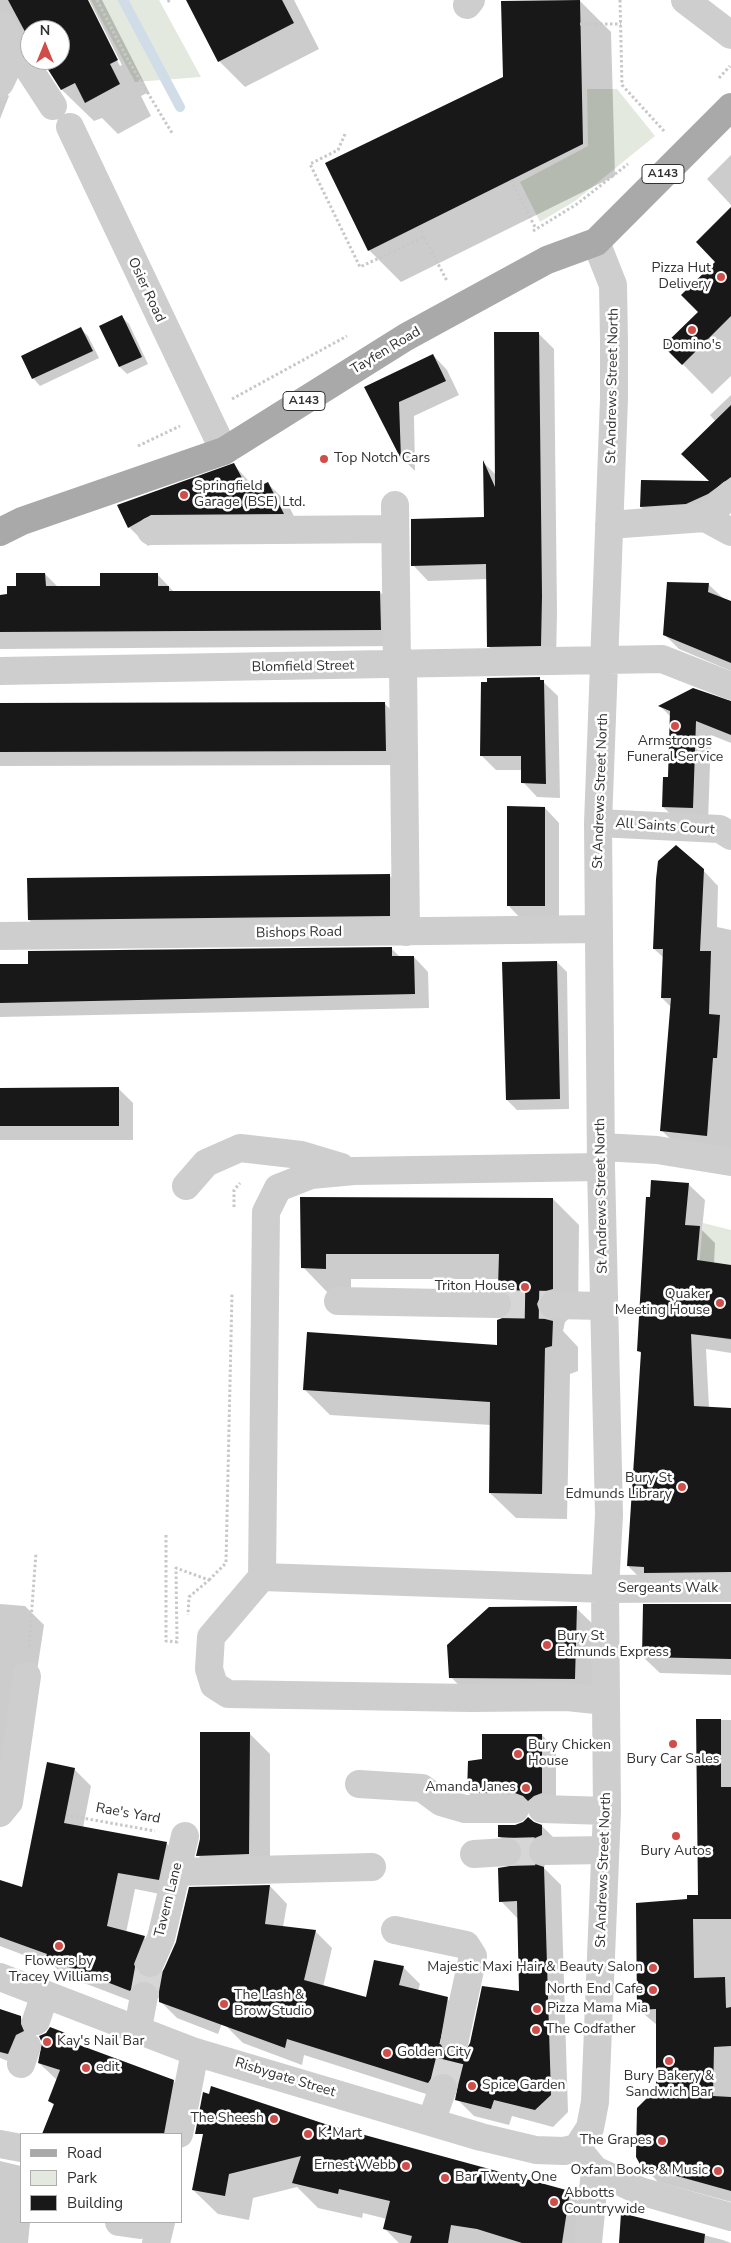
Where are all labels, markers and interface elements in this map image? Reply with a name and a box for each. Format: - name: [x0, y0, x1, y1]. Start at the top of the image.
- north arrow: [20, 20, 70, 70]
- text: N: [40, 21, 50, 40]
- road number: A143: [642, 164, 684, 183]
- street label: Osier Road: [124, 255, 168, 325]
- place label: Pizza Hut Delivery: [652, 261, 711, 294]
- marker: Pizza Hut Delivery: [715, 271, 727, 283]
- street label: St Andrews Street North: [603, 308, 623, 464]
- street label: Tayfen Road: [348, 324, 424, 378]
- marker: Domino's: [686, 324, 698, 336]
- place label: Domino's: [663, 338, 721, 354]
- road number: A143: [283, 392, 325, 411]
- place label: Top Notch Cars: [334, 451, 430, 467]
- marker: Top Notch Cars: [318, 453, 330, 465]
- place label: Springfield Garage (BSE) Ltd.: [194, 479, 305, 512]
- marker: Springfield Garage (BSE) Ltd.: [178, 489, 190, 501]
- street label: Blomfield Street: [252, 658, 354, 676]
- street label: St Andrews Street North: [590, 713, 612, 869]
- marker: Armstrongs Funeral Service: [669, 720, 681, 732]
- place label: Armstrongs Funeral Service: [627, 734, 723, 766]
- street label: All Saints Court: [615, 815, 715, 839]
- street label: Bishops Road: [256, 924, 342, 942]
- street label: St Andrews Street North: [592, 1118, 612, 1274]
- place label: Triton House: [435, 1279, 515, 1295]
- marker: Triton House: [519, 1281, 531, 1293]
- place label: Quaker Meeting House: [615, 1287, 710, 1320]
- marker: Quaker Meeting House: [714, 1297, 726, 1309]
- place label: Bury St Edmunds Library: [565, 1471, 672, 1504]
- marker: Bury St Edmunds Library: [676, 1481, 688, 1493]
- street label: Sergeants Walk: [618, 1581, 718, 1597]
- place label: Bury St Edmunds Express: [557, 1629, 669, 1661]
- marker: Bury St Edmunds Express: [541, 1639, 553, 1651]
- place label: Bury Chicken House: [528, 1738, 611, 1770]
- marker: Bury Car Sales: [667, 1738, 679, 1750]
- marker: Bury Chicken House: [512, 1748, 524, 1760]
- place label: Bury Car Sales: [626, 1752, 720, 1768]
- place label: Amanda Janes: [425, 1780, 516, 1796]
- marker: Amanda Janes: [520, 1782, 532, 1794]
- street label: St Andrews Street North: [593, 1792, 615, 1948]
- street label: Rae's Yard: [94, 1800, 162, 1828]
- marker: Bury Autos: [670, 1830, 682, 1842]
- place label: Bury Autos: [641, 1844, 711, 1860]
- street label: Tavern Lane: [152, 1861, 186, 1939]
- marker: Flowers by Tracey Williams: [53, 1940, 65, 1952]
- place label: Flowers by Tracey Williams: [9, 1954, 109, 1986]
- place label: Majestic Maxi Hair & Beauty Salon: [427, 1960, 643, 1976]
- marker: Majestic Maxi Hair & Beauty Salon: [647, 1962, 659, 1974]
- place label: North End Cafe: [547, 1982, 643, 1998]
- marker: North End Cafe: [647, 1984, 659, 1996]
- place label: The Lash & Brow Studio: [234, 1988, 312, 2020]
- marker: The Lash & Brow Studio: [218, 1998, 230, 2010]
- place label: Pizza Mama Mia: [547, 2001, 648, 2017]
- marker: Pizza Mama Mia: [531, 2003, 543, 2015]
- place label: The Codfather: [546, 2022, 636, 2038]
- marker: The Codfather: [530, 2024, 542, 2036]
- place label: Kay's Nail Bar: [57, 2034, 144, 2050]
- marker: Kay's Nail Bar: [41, 2036, 53, 2048]
- place label: Golden City: [397, 2045, 471, 2061]
- marker: Golden City: [381, 2047, 393, 2059]
- street label: Risbygate Street: [233, 2055, 337, 2101]
- marker: Bury Bakery & Sandwich Bar: [663, 2055, 675, 2067]
- place label: edit: [96, 2060, 120, 2076]
- marker: edit: [80, 2062, 92, 2074]
- place label: Bury Bakery & Sandwich Bar: [624, 2069, 714, 2102]
- place label: Spice Garden: [482, 2078, 565, 2094]
- marker: Spice Garden: [466, 2080, 478, 2092]
- place label: The Sheesh: [190, 2111, 264, 2127]
- marker: The Sheesh: [268, 2113, 280, 2125]
- place label: K-Mart: [318, 2126, 362, 2142]
- marker: K-Mart: [302, 2128, 314, 2140]
- legend: [20, 2133, 182, 2223]
- place label: The Grapes: [580, 2133, 652, 2149]
- marker: The Grapes: [656, 2135, 668, 2147]
- text: Road: [67, 2143, 102, 2163]
- place label: Ernest Webb: [314, 2158, 396, 2174]
- marker: Ernest Webb: [400, 2160, 412, 2172]
- place label: Oxfam Books & Music: [570, 2163, 708, 2179]
- marker: Oxfam Books & Music: [712, 2165, 724, 2177]
- text: Park: [67, 2168, 97, 2188]
- place label: Bar Twenty One: [455, 2170, 557, 2186]
- marker: Bar Twenty One: [439, 2172, 451, 2184]
- place label: Abbotts Countrywide: [564, 2186, 645, 2218]
- text: Building: [67, 2193, 123, 2213]
- marker: Abbotts Countrywide: [548, 2196, 560, 2208]

